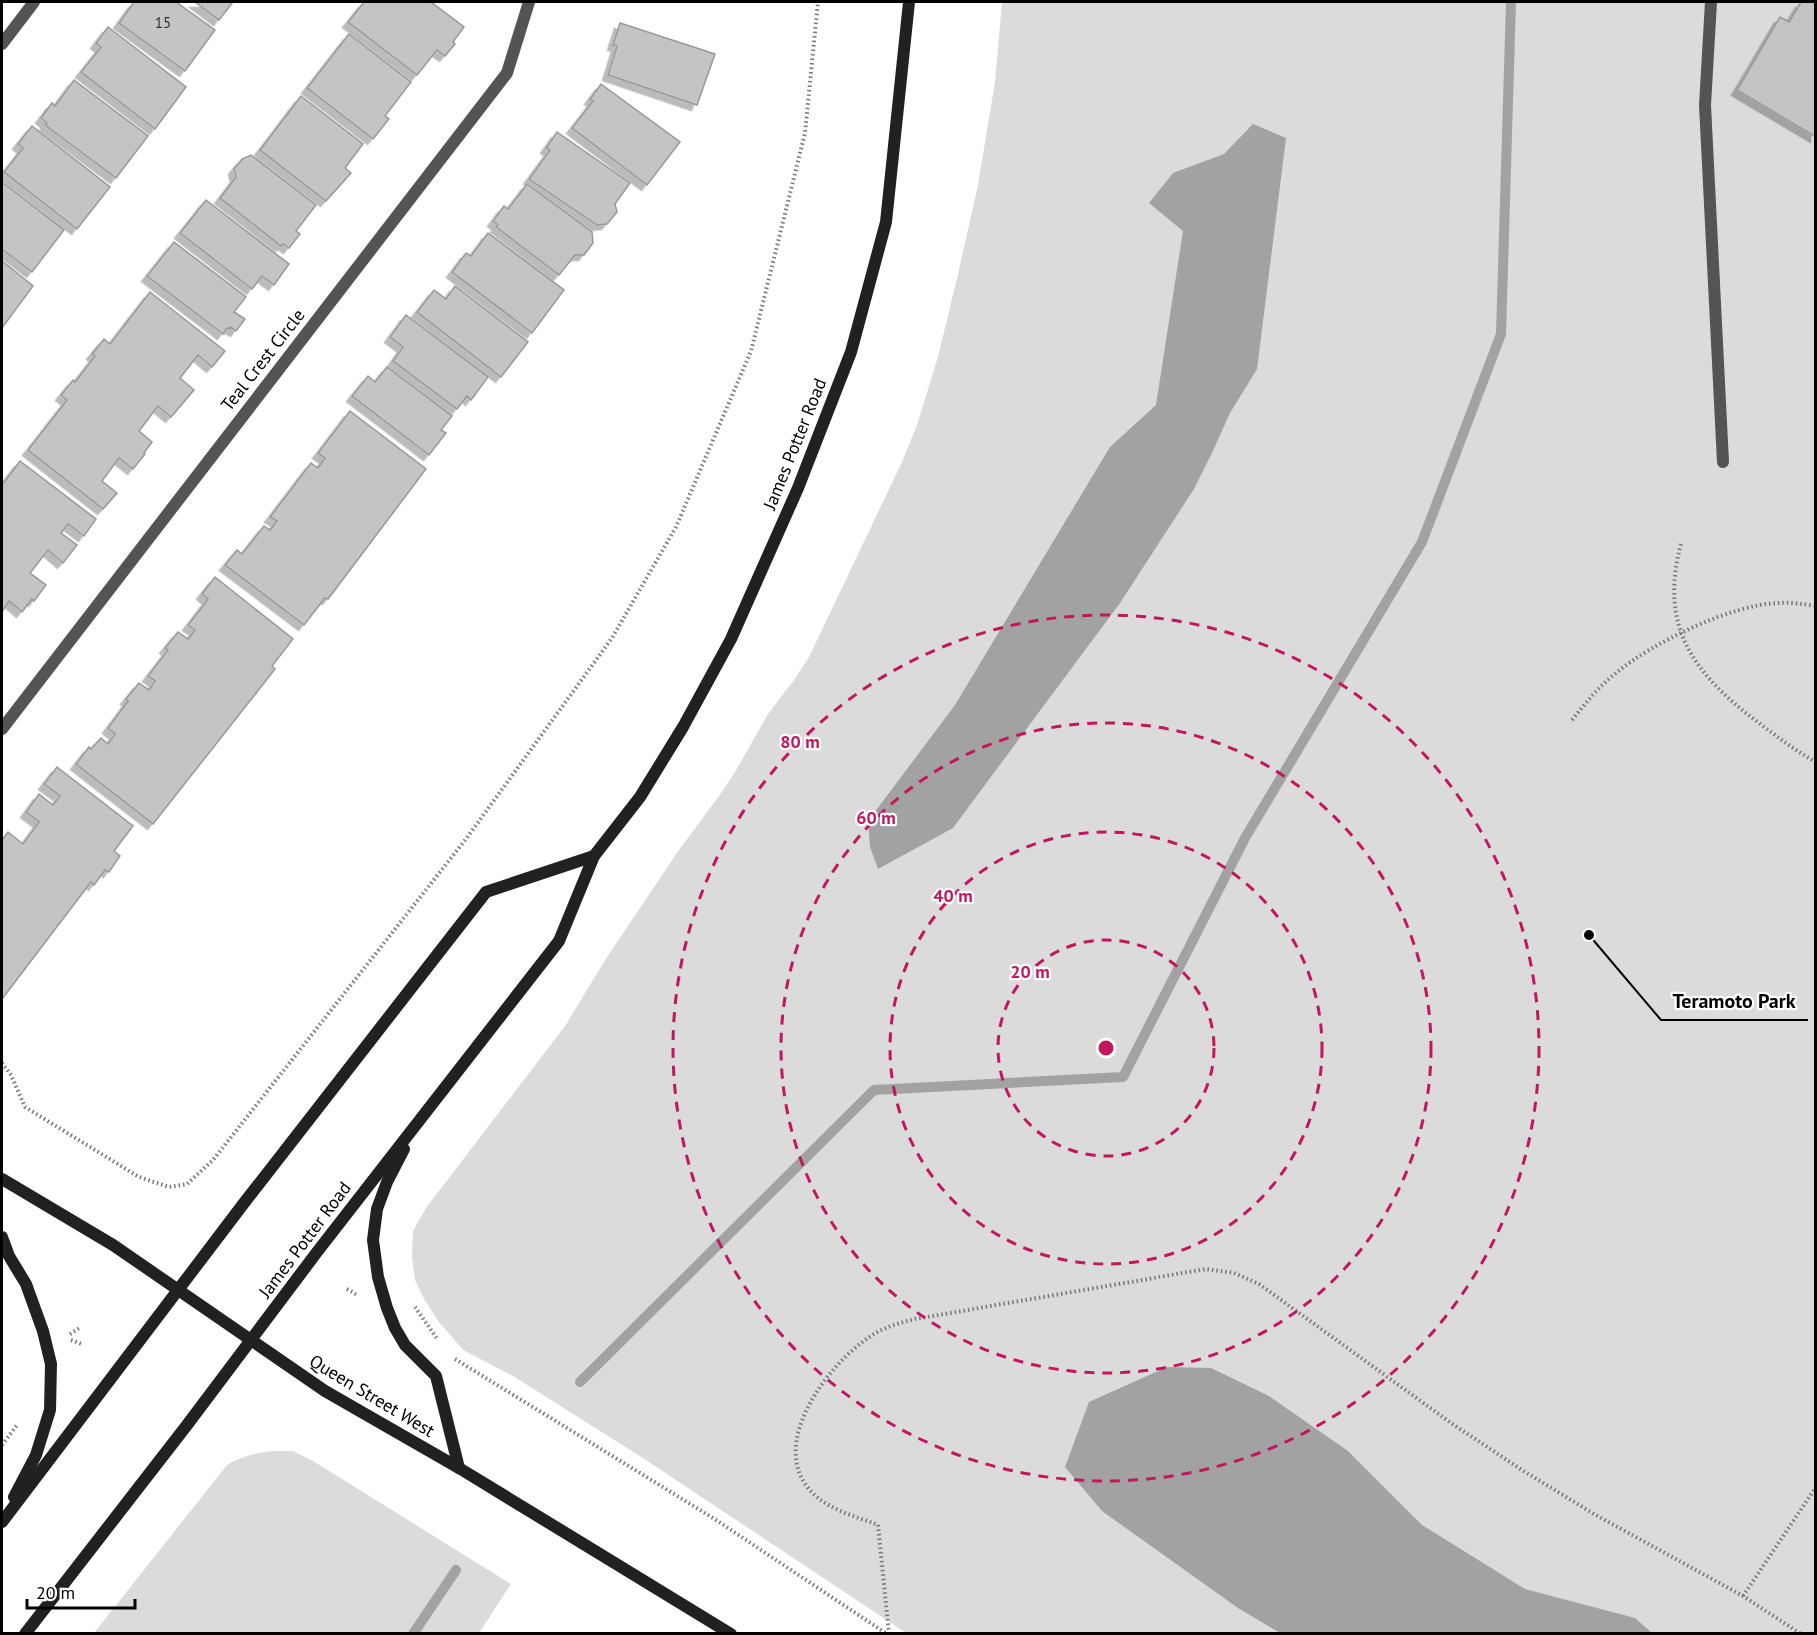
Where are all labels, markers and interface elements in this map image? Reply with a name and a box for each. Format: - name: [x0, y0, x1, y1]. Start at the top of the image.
- house number: 15: [155, 13, 171, 32]
- street label: Teal Crest Circle: [216, 304, 310, 415]
- street label: James Potter Road: [757, 375, 831, 514]
- text: 80 m: [780, 730, 820, 753]
- text: 60 m: [856, 806, 896, 829]
- text: 40 m: [933, 884, 973, 907]
- text: 20 m: [1010, 960, 1050, 983]
- callout: Teramoto Park: [1661, 982, 1808, 1020]
- text: Teramoto Park: [1672, 988, 1796, 1014]
- centre of rings: [1096, 1038, 1116, 1058]
- street label: James Potter Road: [253, 1177, 356, 1303]
- street label: Queen Street West: [305, 1349, 439, 1442]
- scale bar: [27, 1572, 135, 1610]
- text: 20 m: [36, 1581, 75, 1604]

